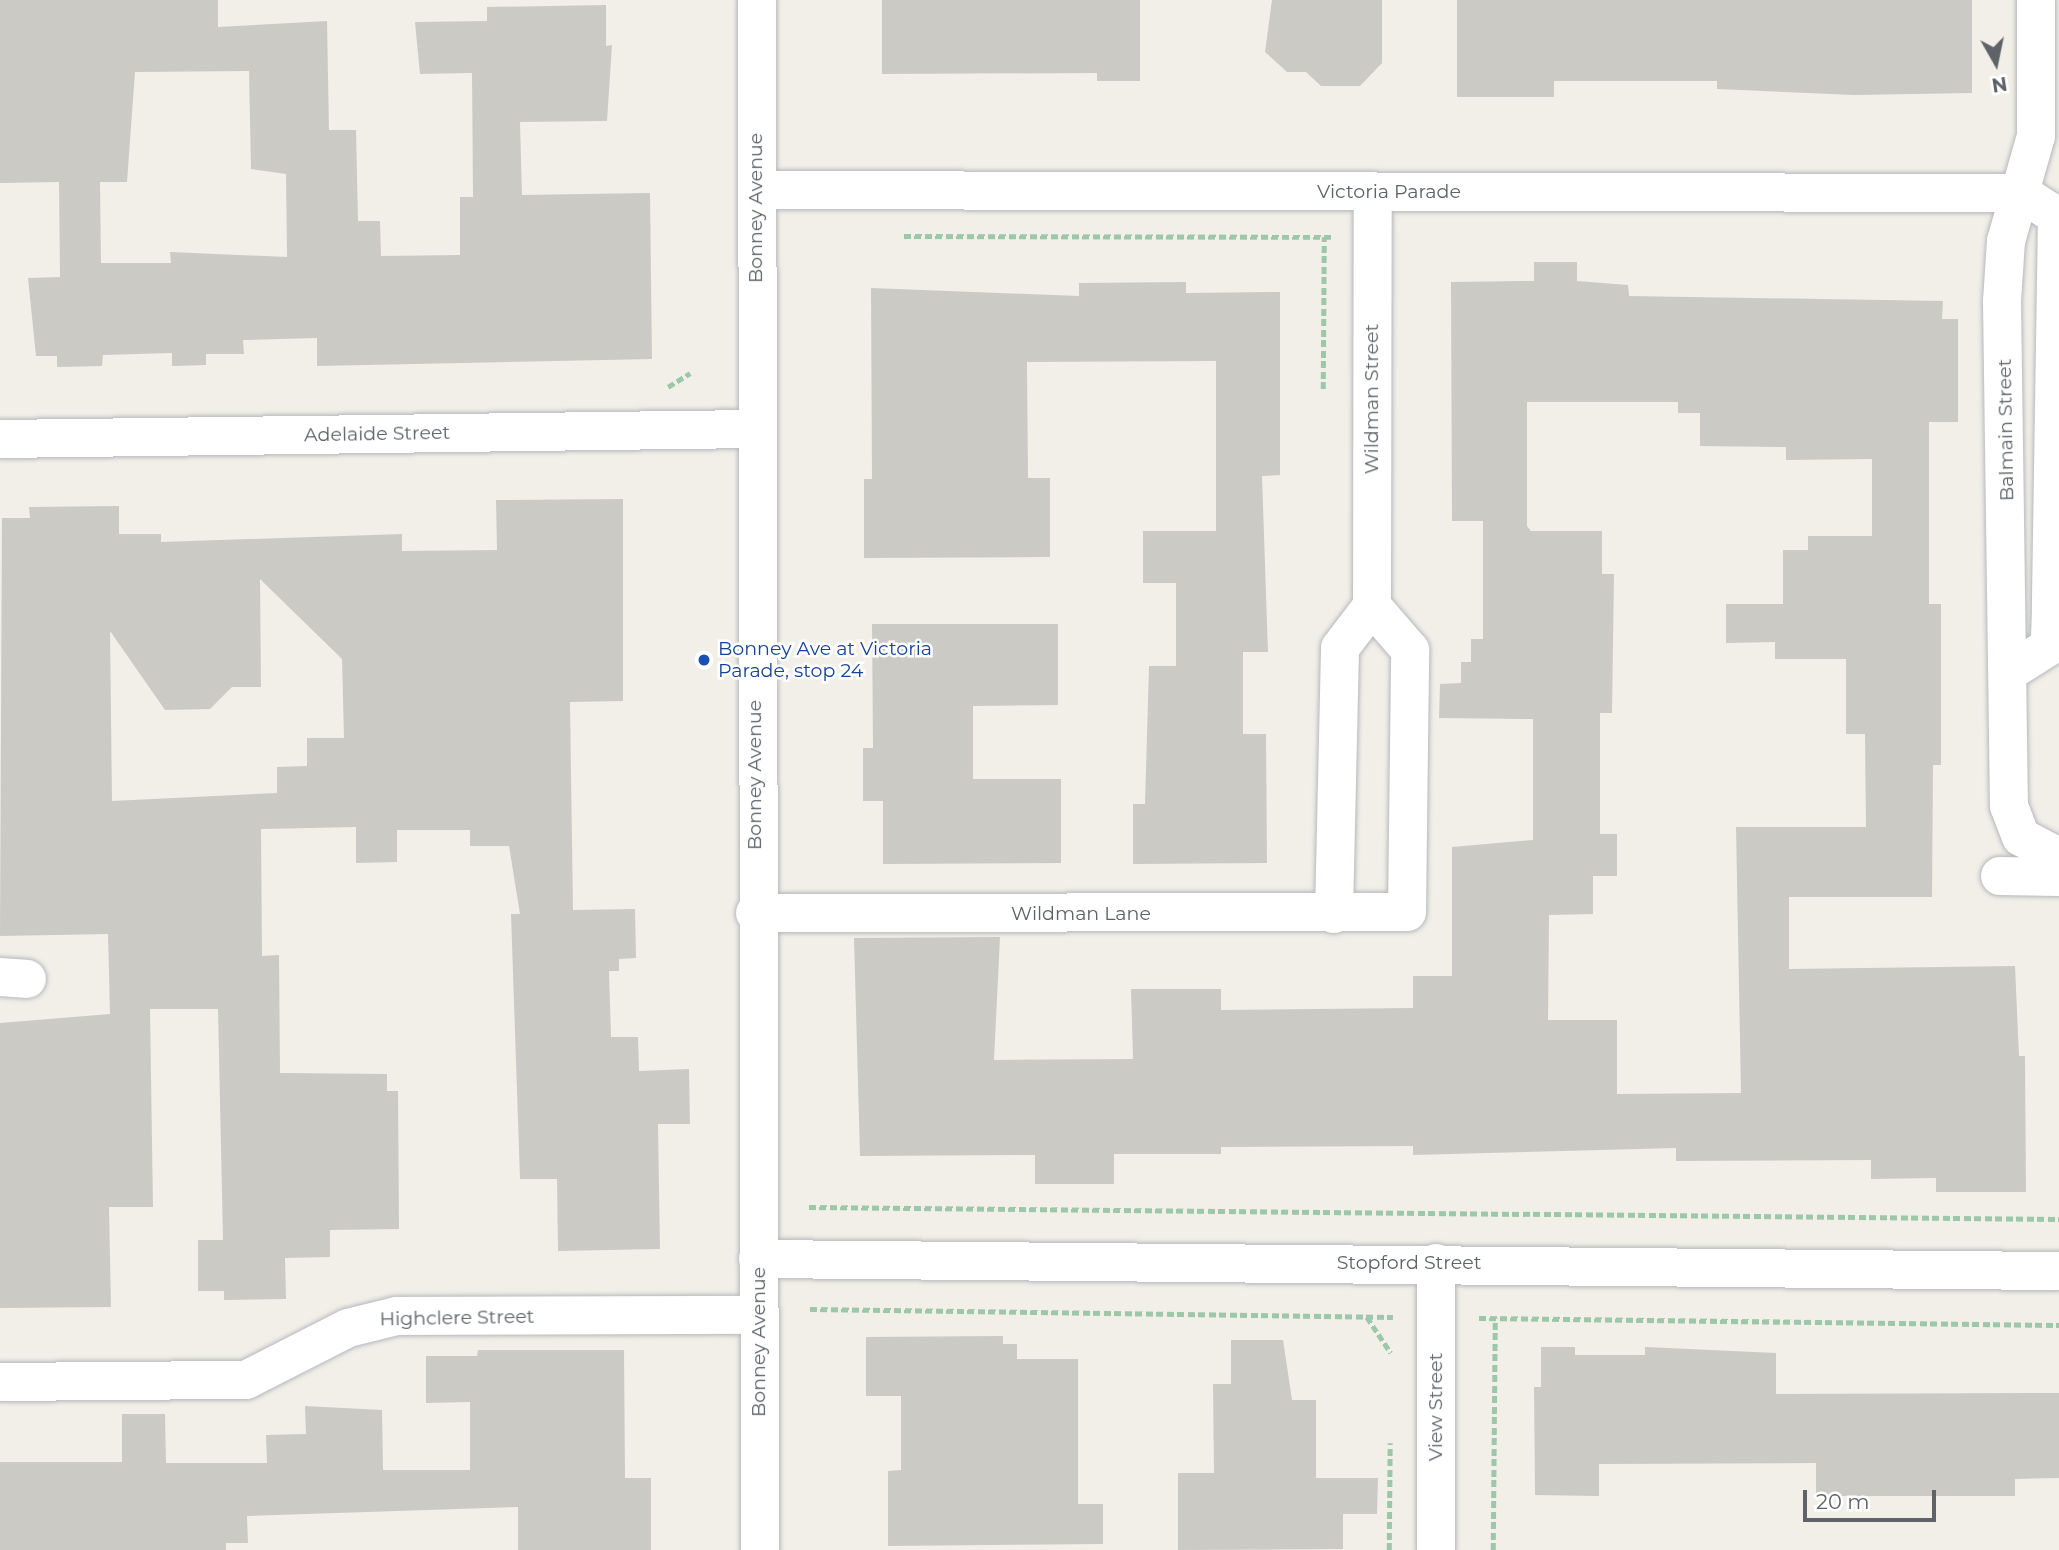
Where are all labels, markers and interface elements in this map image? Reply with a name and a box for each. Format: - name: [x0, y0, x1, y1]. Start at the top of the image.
- north arrow: [1961, 28, 2031, 98]
- text: N: [1990, 72, 2009, 97]
- street label: Bonney Avenue: [745, 133, 767, 283]
- street label: Victoria Parade: [1317, 181, 1461, 203]
- street label: Wildman Street: [1361, 324, 1383, 474]
- street label: Balmain Street: [1993, 359, 2019, 501]
- street label: Adelaide Street: [304, 421, 450, 447]
- place label: Bonney Ave at Victoria Parade, stop 24: [718, 638, 932, 682]
- marker: Bonney Ave at Victoria Parade, stop 24: [696, 652, 712, 668]
- street label: Bonney Avenue: [744, 700, 766, 850]
- street label: Wildman Lane: [1011, 903, 1151, 925]
- street label: Stopford Street: [1337, 1252, 1481, 1274]
- street label: Bonney Avenue: [748, 1267, 770, 1417]
- street label: Highclere Street: [379, 1305, 535, 1331]
- street label: View Street: [1425, 1353, 1447, 1461]
- scale bar: [1807, 1476, 1940, 1520]
- text: 20 m: [1816, 1489, 1870, 1514]

